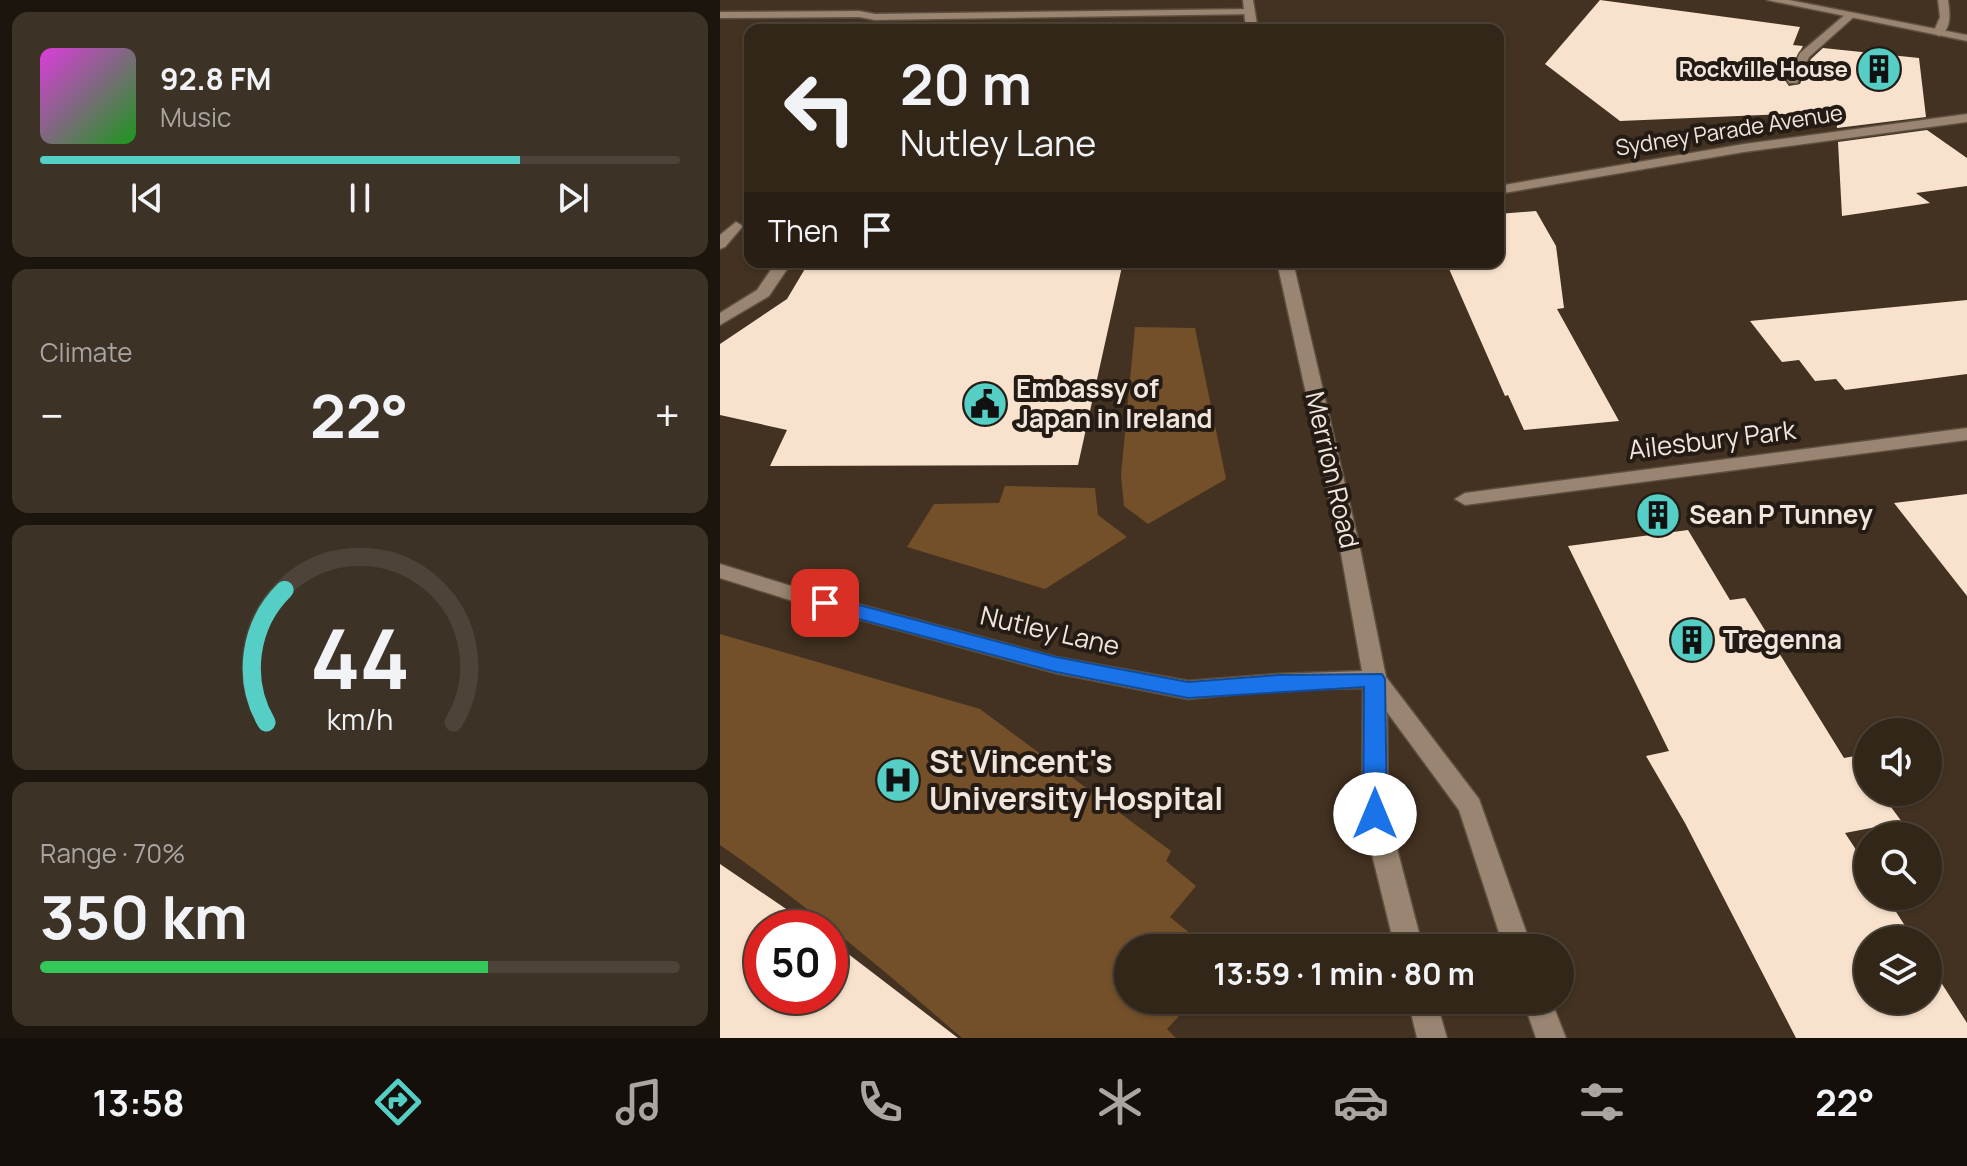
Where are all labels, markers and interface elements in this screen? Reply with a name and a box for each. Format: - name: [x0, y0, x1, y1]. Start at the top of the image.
- text: 20 m: [900, 45, 1032, 122]
- building icon: Rockville House: [1855, 45, 1903, 93]
- place label: Rockville House: [1679, 54, 1848, 84]
- icon: left: [768, 56, 872, 160]
- text: 92.8 FM: [160, 58, 271, 99]
- street label: Sydney Parade Avenue: [1613, 97, 1845, 163]
- text: Music: [160, 99, 231, 135]
- text: Nutley Lane: [900, 118, 1096, 167]
- icon: previous: [125, 176, 169, 220]
- icon: pause: [338, 176, 382, 220]
- icon: next: [551, 176, 595, 220]
- icon: arrive: [855, 208, 899, 252]
- text: Then: [768, 210, 839, 251]
- text: Climate: [40, 334, 132, 370]
- place label: Embassy of Japan in Ireland: [1016, 370, 1213, 436]
- text: 22°: [310, 374, 408, 456]
- public building icon: Embassy of Japan in Ireland: [961, 380, 1009, 428]
- text: −: [40, 385, 64, 445]
- text: +: [655, 385, 680, 445]
- street label: Merrion Road: [1297, 388, 1368, 552]
- street label: Ailesbury Park: [1626, 411, 1799, 467]
- building icon: Sean P Tunney: [1634, 491, 1682, 539]
- place label: Sean P Tunney: [1689, 496, 1873, 532]
- pin: [791, 569, 859, 637]
- icon: arrive: [803, 581, 847, 625]
- street label: Nutley Lane: [977, 597, 1123, 664]
- text: 44: [310, 600, 410, 714]
- building icon: Tregenna: [1668, 616, 1716, 664]
- place label: Tregenna: [1723, 621, 1842, 657]
- text: km/h: [327, 700, 393, 739]
- map controls: [1854, 718, 1942, 1014]
- button: sound: [1854, 718, 1942, 806]
- place label: St Vincent's University Hospital: [929, 739, 1223, 820]
- hospital icon: St Vincent's University Hospital: [874, 756, 922, 804]
- position arrow: [1333, 772, 1417, 856]
- button: search: [1854, 822, 1942, 910]
- text: Range · 70%: [40, 835, 186, 871]
- text: 350 km: [40, 875, 248, 957]
- speed limit sign: 50: [744, 910, 848, 1014]
- button: layers: [1854, 926, 1942, 1014]
- text: 13:59 · 1 min · 80 m: [1213, 953, 1475, 994]
- icon: directions: [370, 1074, 426, 1130]
- icon: music: [611, 1074, 667, 1130]
- icon: phone: [852, 1074, 908, 1130]
- icon: climate: [1092, 1074, 1148, 1130]
- icon: car: [1333, 1074, 1389, 1130]
- icon: filters: [1574, 1074, 1630, 1130]
- text: 13:58: [92, 1078, 185, 1127]
- text: 22°: [1815, 1078, 1874, 1127]

